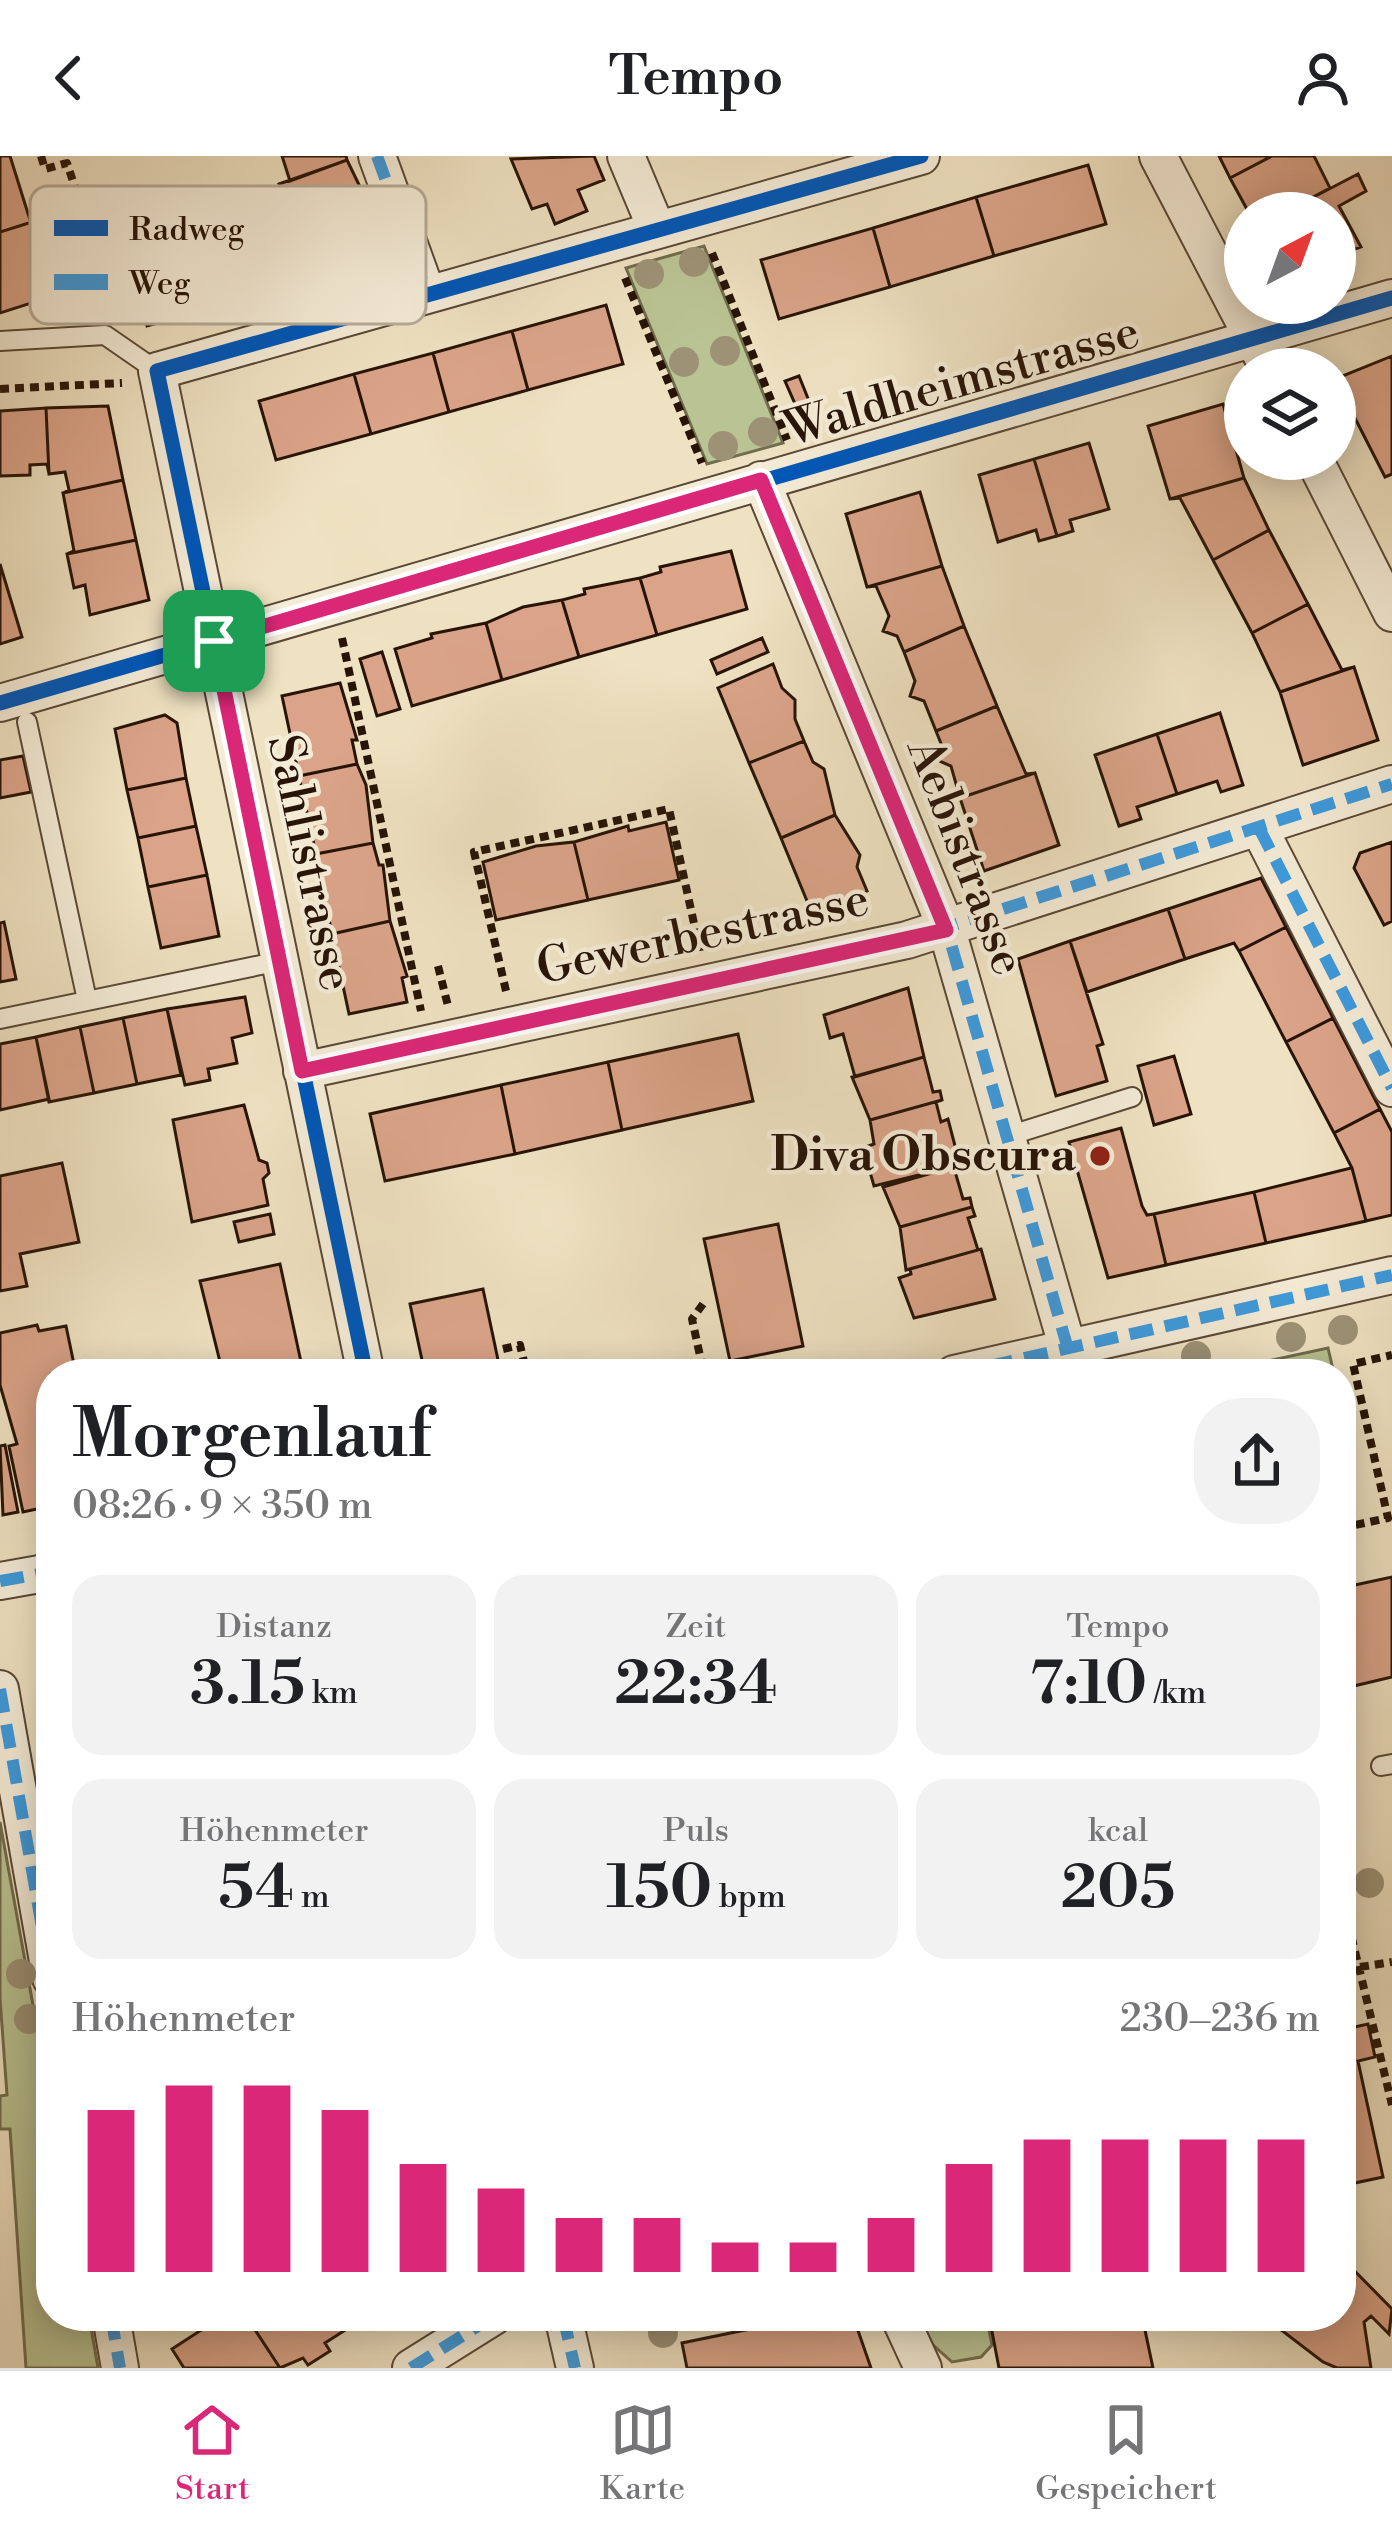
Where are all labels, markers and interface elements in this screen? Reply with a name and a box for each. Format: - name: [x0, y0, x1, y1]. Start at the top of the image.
- text: Tempo: [609, 44, 783, 112]
- icon: back: [36, 45, 102, 111]
- icon: person: [1290, 45, 1356, 111]
- legend: [30, 186, 426, 324]
- north arrow: [1224, 192, 1356, 324]
- map controls: [1224, 192, 1356, 480]
- text: Radweg: [129, 210, 245, 251]
- text: Weg: [128, 264, 191, 305]
- street label: Waldheimstrasse: [776, 303, 1146, 462]
- button: layers: [1224, 348, 1356, 480]
- pin: [163, 590, 265, 692]
- icon: arrive: [181, 608, 247, 674]
- street label: Aebistrasse: [892, 729, 1038, 984]
- street label: Sahlistrasse: [253, 730, 365, 996]
- street label: Gewerbestrasse: [531, 871, 875, 999]
- place label: Diva Obscura: [770, 1126, 1077, 1186]
- marker: Diva Obscura: [1087, 1143, 1113, 1169]
- text: Morgenlauf: [72, 1395, 431, 1478]
- button: share: [1194, 1398, 1320, 1524]
- text: 08:26 · 9 × 350 m: [72, 1482, 372, 1531]
- text: Distanz: [216, 1607, 332, 1648]
- text: Zeit: [666, 1607, 726, 1648]
- text: Tempo: [1066, 1607, 1170, 1648]
- text: 3.15: [190, 1648, 305, 1723]
- text: 22:34: [614, 1648, 778, 1723]
- text: 7:10: [1030, 1648, 1147, 1723]
- text: km: [305, 1673, 358, 1714]
- text: /km: [1147, 1673, 1206, 1714]
- text: Höhenmeter: [180, 1811, 368, 1852]
- text: Puls: [663, 1811, 729, 1852]
- text: kcal: [1088, 1811, 1148, 1852]
- text: 54: [218, 1852, 294, 1927]
- text: 150: [606, 1852, 712, 1927]
- text: 205: [1061, 1852, 1175, 1927]
- text: m: [294, 1877, 330, 1918]
- text: bpm: [712, 1877, 786, 1918]
- text: Höhenmeter: [72, 1995, 295, 2044]
- text: 230–236 m: [1120, 1995, 1320, 2044]
- tab: Start: [175, 2397, 250, 2510]
- tab: Karte: [600, 2397, 685, 2510]
- tab: Gespeichert: [1035, 2397, 1217, 2510]

